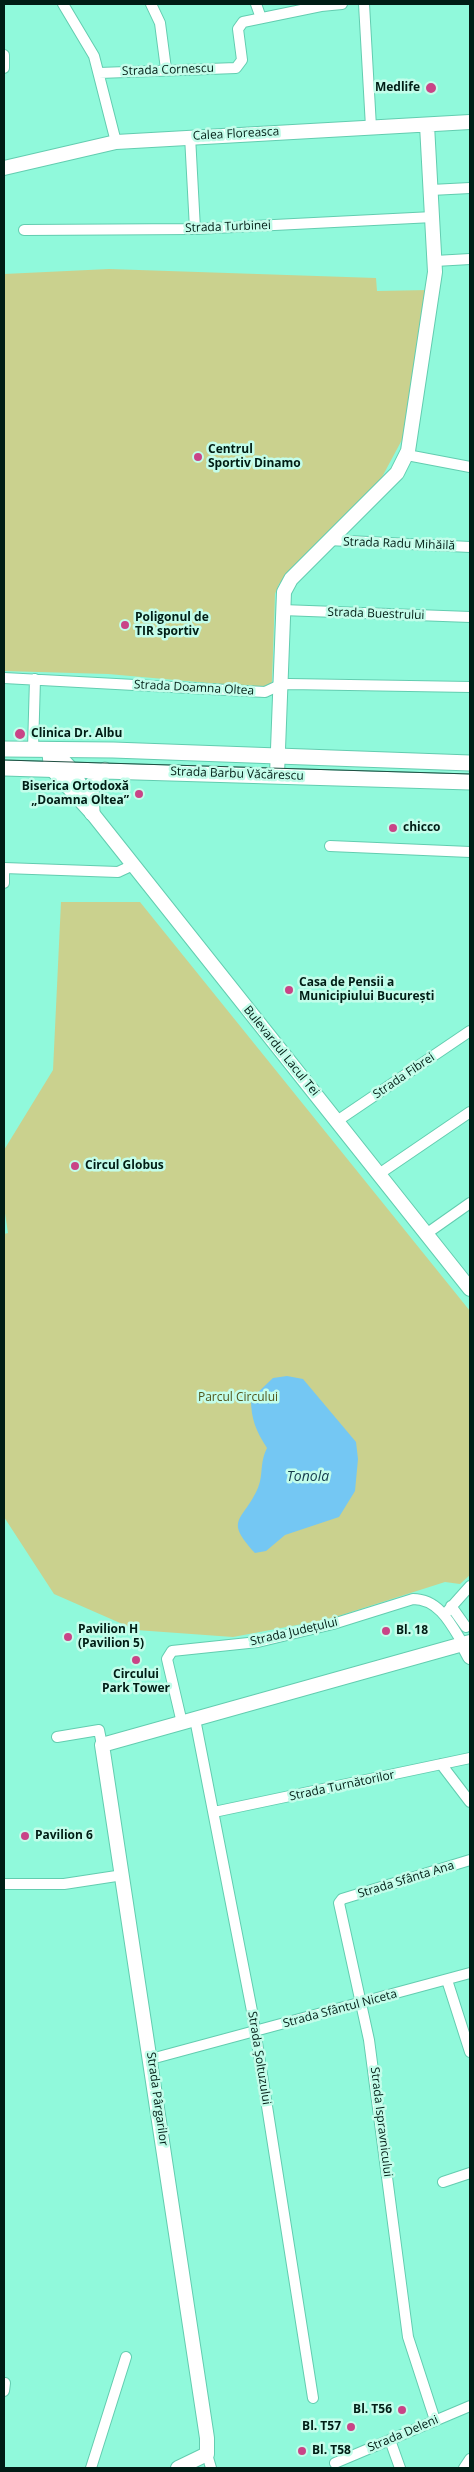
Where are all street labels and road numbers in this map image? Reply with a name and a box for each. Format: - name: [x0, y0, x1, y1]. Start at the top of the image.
- street label: Strada Cornescu: [122, 61, 214, 79]
- street label: Calea Floreasca: [192, 125, 280, 143]
- street label: Strada Turbinei: [185, 218, 271, 236]
- street label: Strada Radu Mihăilă: [343, 535, 455, 553]
- street label: Strada Buestrului: [327, 605, 425, 623]
- street label: Strada Doamna Oltea: [133, 678, 255, 698]
- street label: Strada Barbu Văcărescu: [170, 764, 304, 784]
- street label: Bulevardul Lacul Tei: [240, 1003, 322, 1099]
- street label: Strada Fibrei: [371, 1050, 437, 1102]
- street label: Strada Județului: [249, 1615, 339, 1649]
- street label: Strada Turnătorilor: [288, 1768, 396, 1804]
- street label: Strada Sfânta Ana: [356, 1859, 456, 1901]
- street label: Strada Sfântul Niceta: [281, 1987, 399, 2031]
- street label: Strada Șoltuzului: [245, 2010, 273, 2106]
- street label: Strada Pârgarilor: [143, 2051, 171, 2147]
- street label: Strada Ispravnicului: [367, 2066, 395, 2178]
- street label: Strada Deleni: [366, 2413, 440, 2455]

